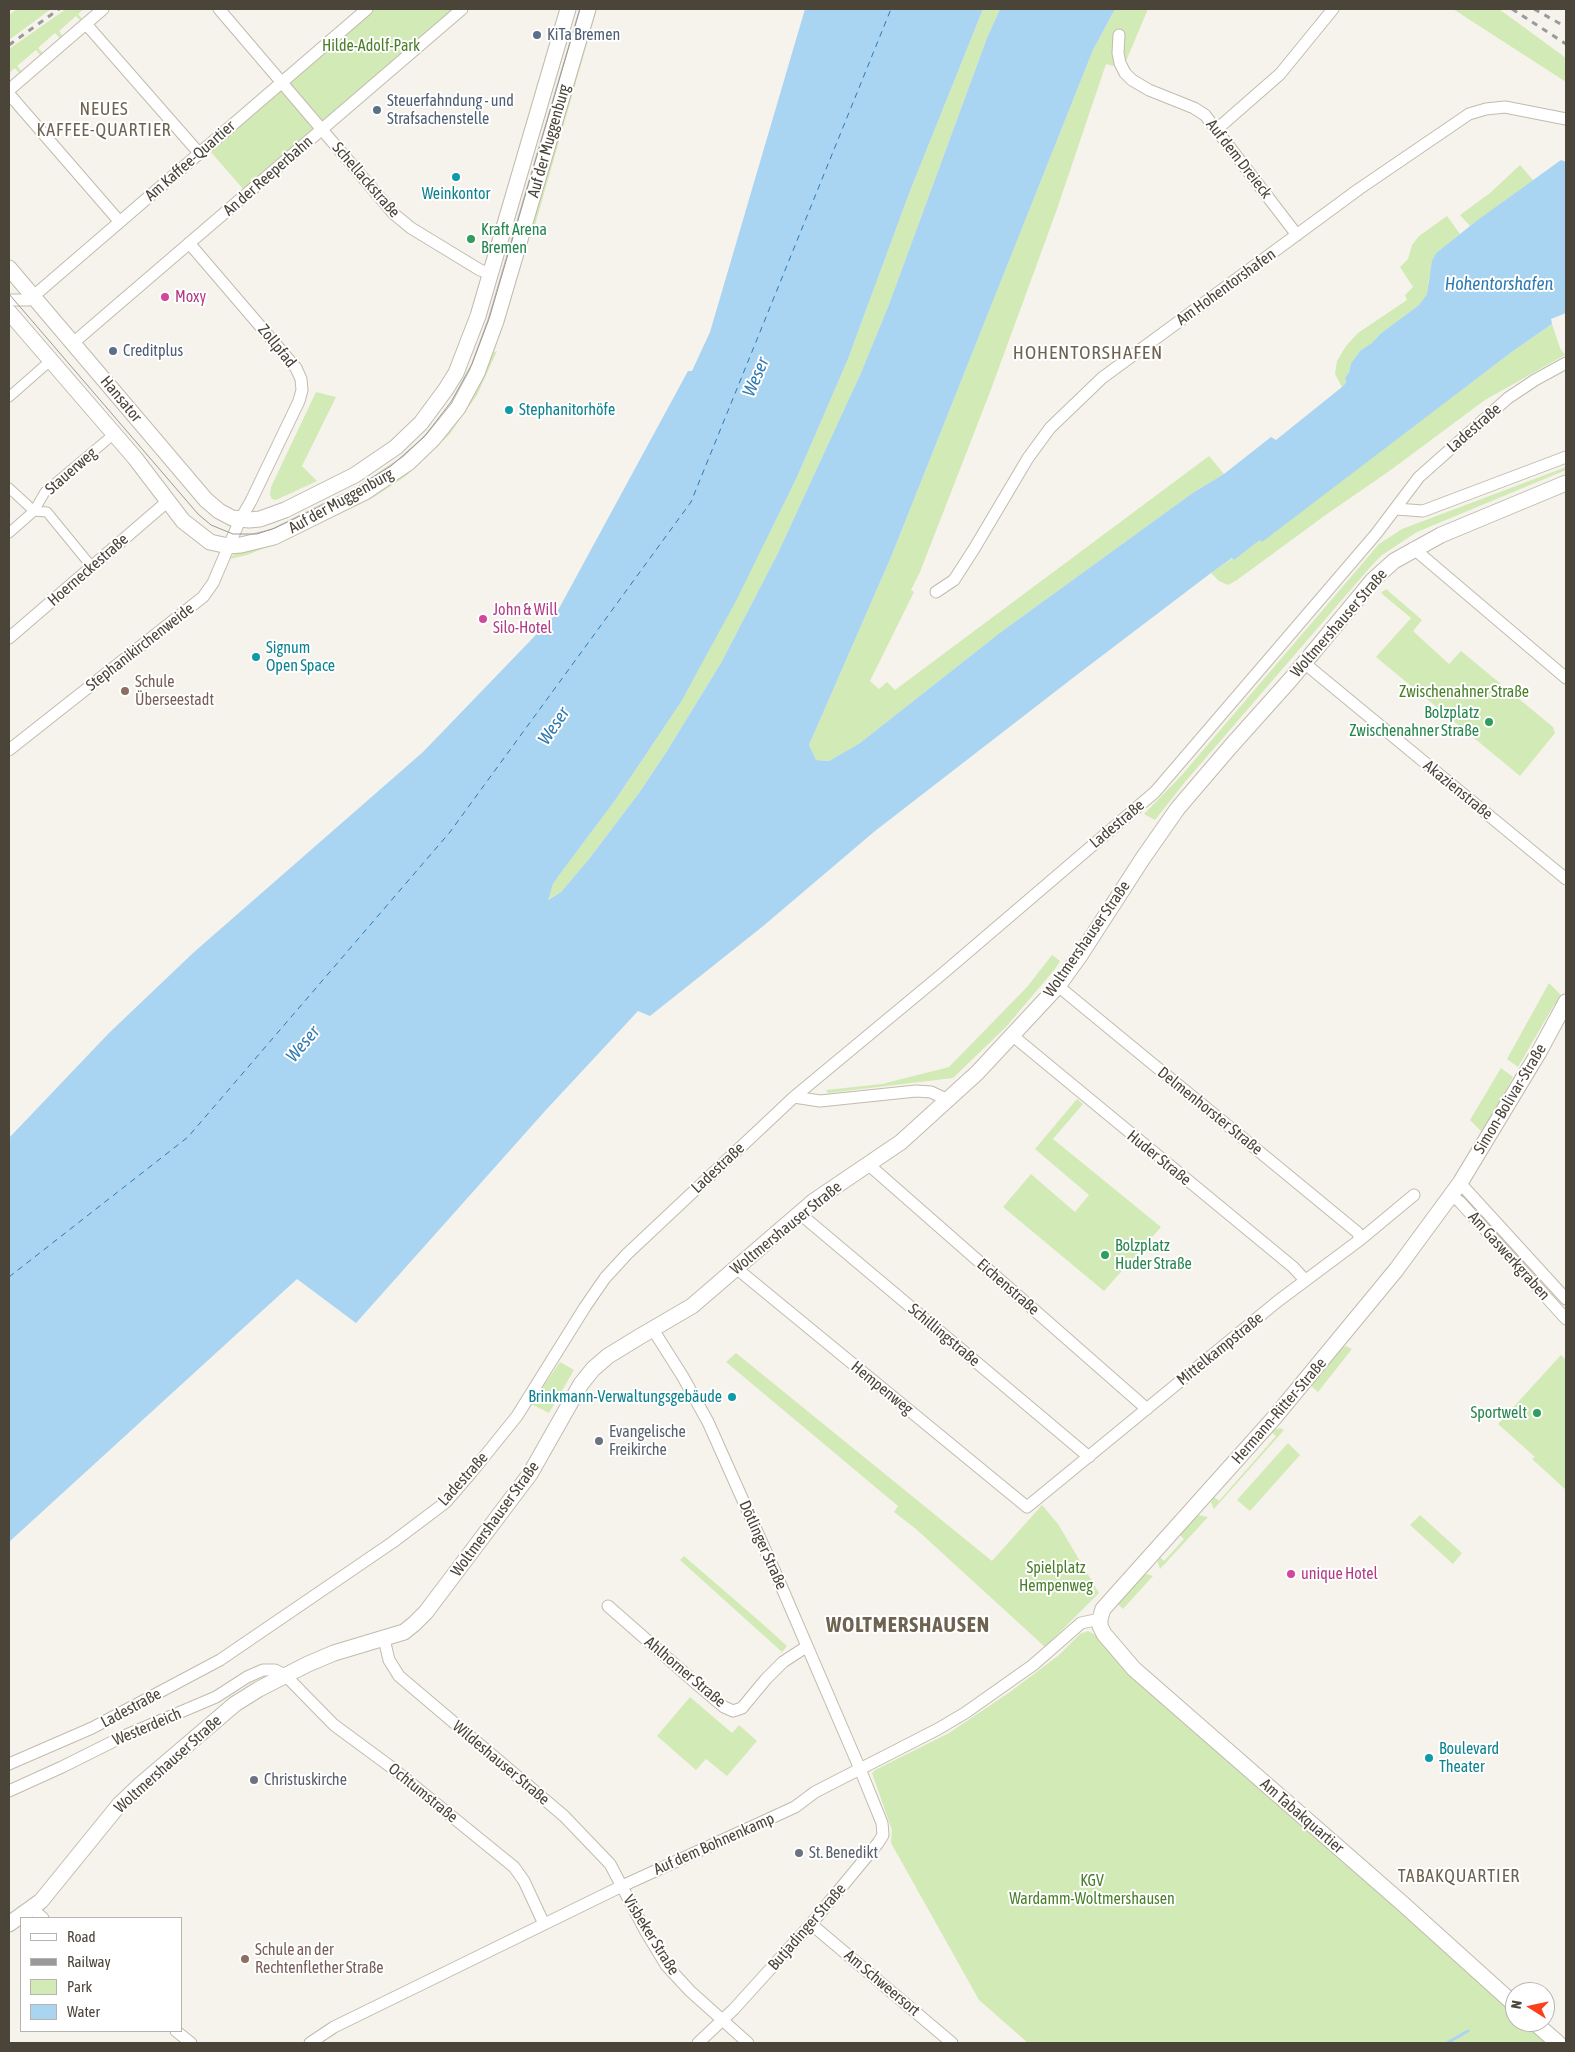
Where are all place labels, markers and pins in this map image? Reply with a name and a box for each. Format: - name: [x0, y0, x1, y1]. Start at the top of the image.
- place label: KiTa Bremen: [547, 25, 620, 45]
- marker: KiTa Bremen: [531, 29, 543, 41]
- place label: Steuerfahndung - und Strafsachenstelle: [387, 91, 514, 129]
- marker: Steuerfahndung - und Strafsachenstelle: [371, 104, 383, 116]
- marker: Weinkontor: [450, 171, 462, 183]
- place label: Weinkontor: [422, 184, 490, 204]
- place label: Kraft Arena Bremen: [481, 220, 547, 258]
- marker: Kraft Arena Bremen: [465, 233, 477, 245]
- place label: Moxy: [175, 287, 206, 307]
- marker: Moxy: [159, 291, 171, 303]
- place label: Creditplus: [123, 341, 183, 361]
- marker: Creditplus: [107, 345, 119, 357]
- place label: Stephanitorhöfe: [519, 400, 615, 420]
- marker: Stephanitorhöfe: [503, 404, 515, 416]
- place label: John & Will Silo-Hotel: [493, 600, 558, 638]
- marker: John & Will Silo-Hotel: [477, 613, 489, 625]
- place label: Signum Open Space: [266, 638, 335, 676]
- marker: Signum Open Space: [250, 651, 262, 663]
- place label: Schule Überseestadt: [135, 672, 214, 710]
- marker: Schule Überseestadt: [119, 685, 131, 697]
- place label: Bolzplatz Zwischenahner Straße: [1349, 703, 1479, 741]
- marker: Bolzplatz Zwischenahner Straße: [1483, 716, 1495, 728]
- place label: Bolzplatz Huder Straße: [1115, 1236, 1192, 1274]
- marker: Bolzplatz Huder Straße: [1099, 1249, 1111, 1261]
- place label: Brinkmann-Verwaltungsgebäude: [528, 1387, 722, 1407]
- marker: Brinkmann-Verwaltungsgebäude: [726, 1391, 738, 1403]
- place label: Sportwelt: [1471, 1403, 1527, 1423]
- marker: Sportwelt: [1531, 1407, 1543, 1419]
- place label: Evangelische Freikirche: [609, 1422, 686, 1460]
- marker: Evangelische Freikirche: [593, 1435, 605, 1447]
- place label: unique Hotel: [1301, 1564, 1378, 1584]
- marker: unique Hotel: [1285, 1568, 1297, 1580]
- place label: Boulevard Theater: [1439, 1739, 1499, 1777]
- marker: Boulevard Theater: [1423, 1752, 1435, 1764]
- place label: Christuskirche: [264, 1770, 347, 1790]
- marker: Christuskirche: [248, 1774, 260, 1786]
- place label: St. Benedikt: [809, 1843, 878, 1863]
- marker: St. Benedikt: [793, 1847, 805, 1859]
- place label: Schule an der Rechtenflether Straße: [255, 1940, 384, 1978]
- marker: Schule an der Rechtenflether Straße: [239, 1953, 251, 1965]

